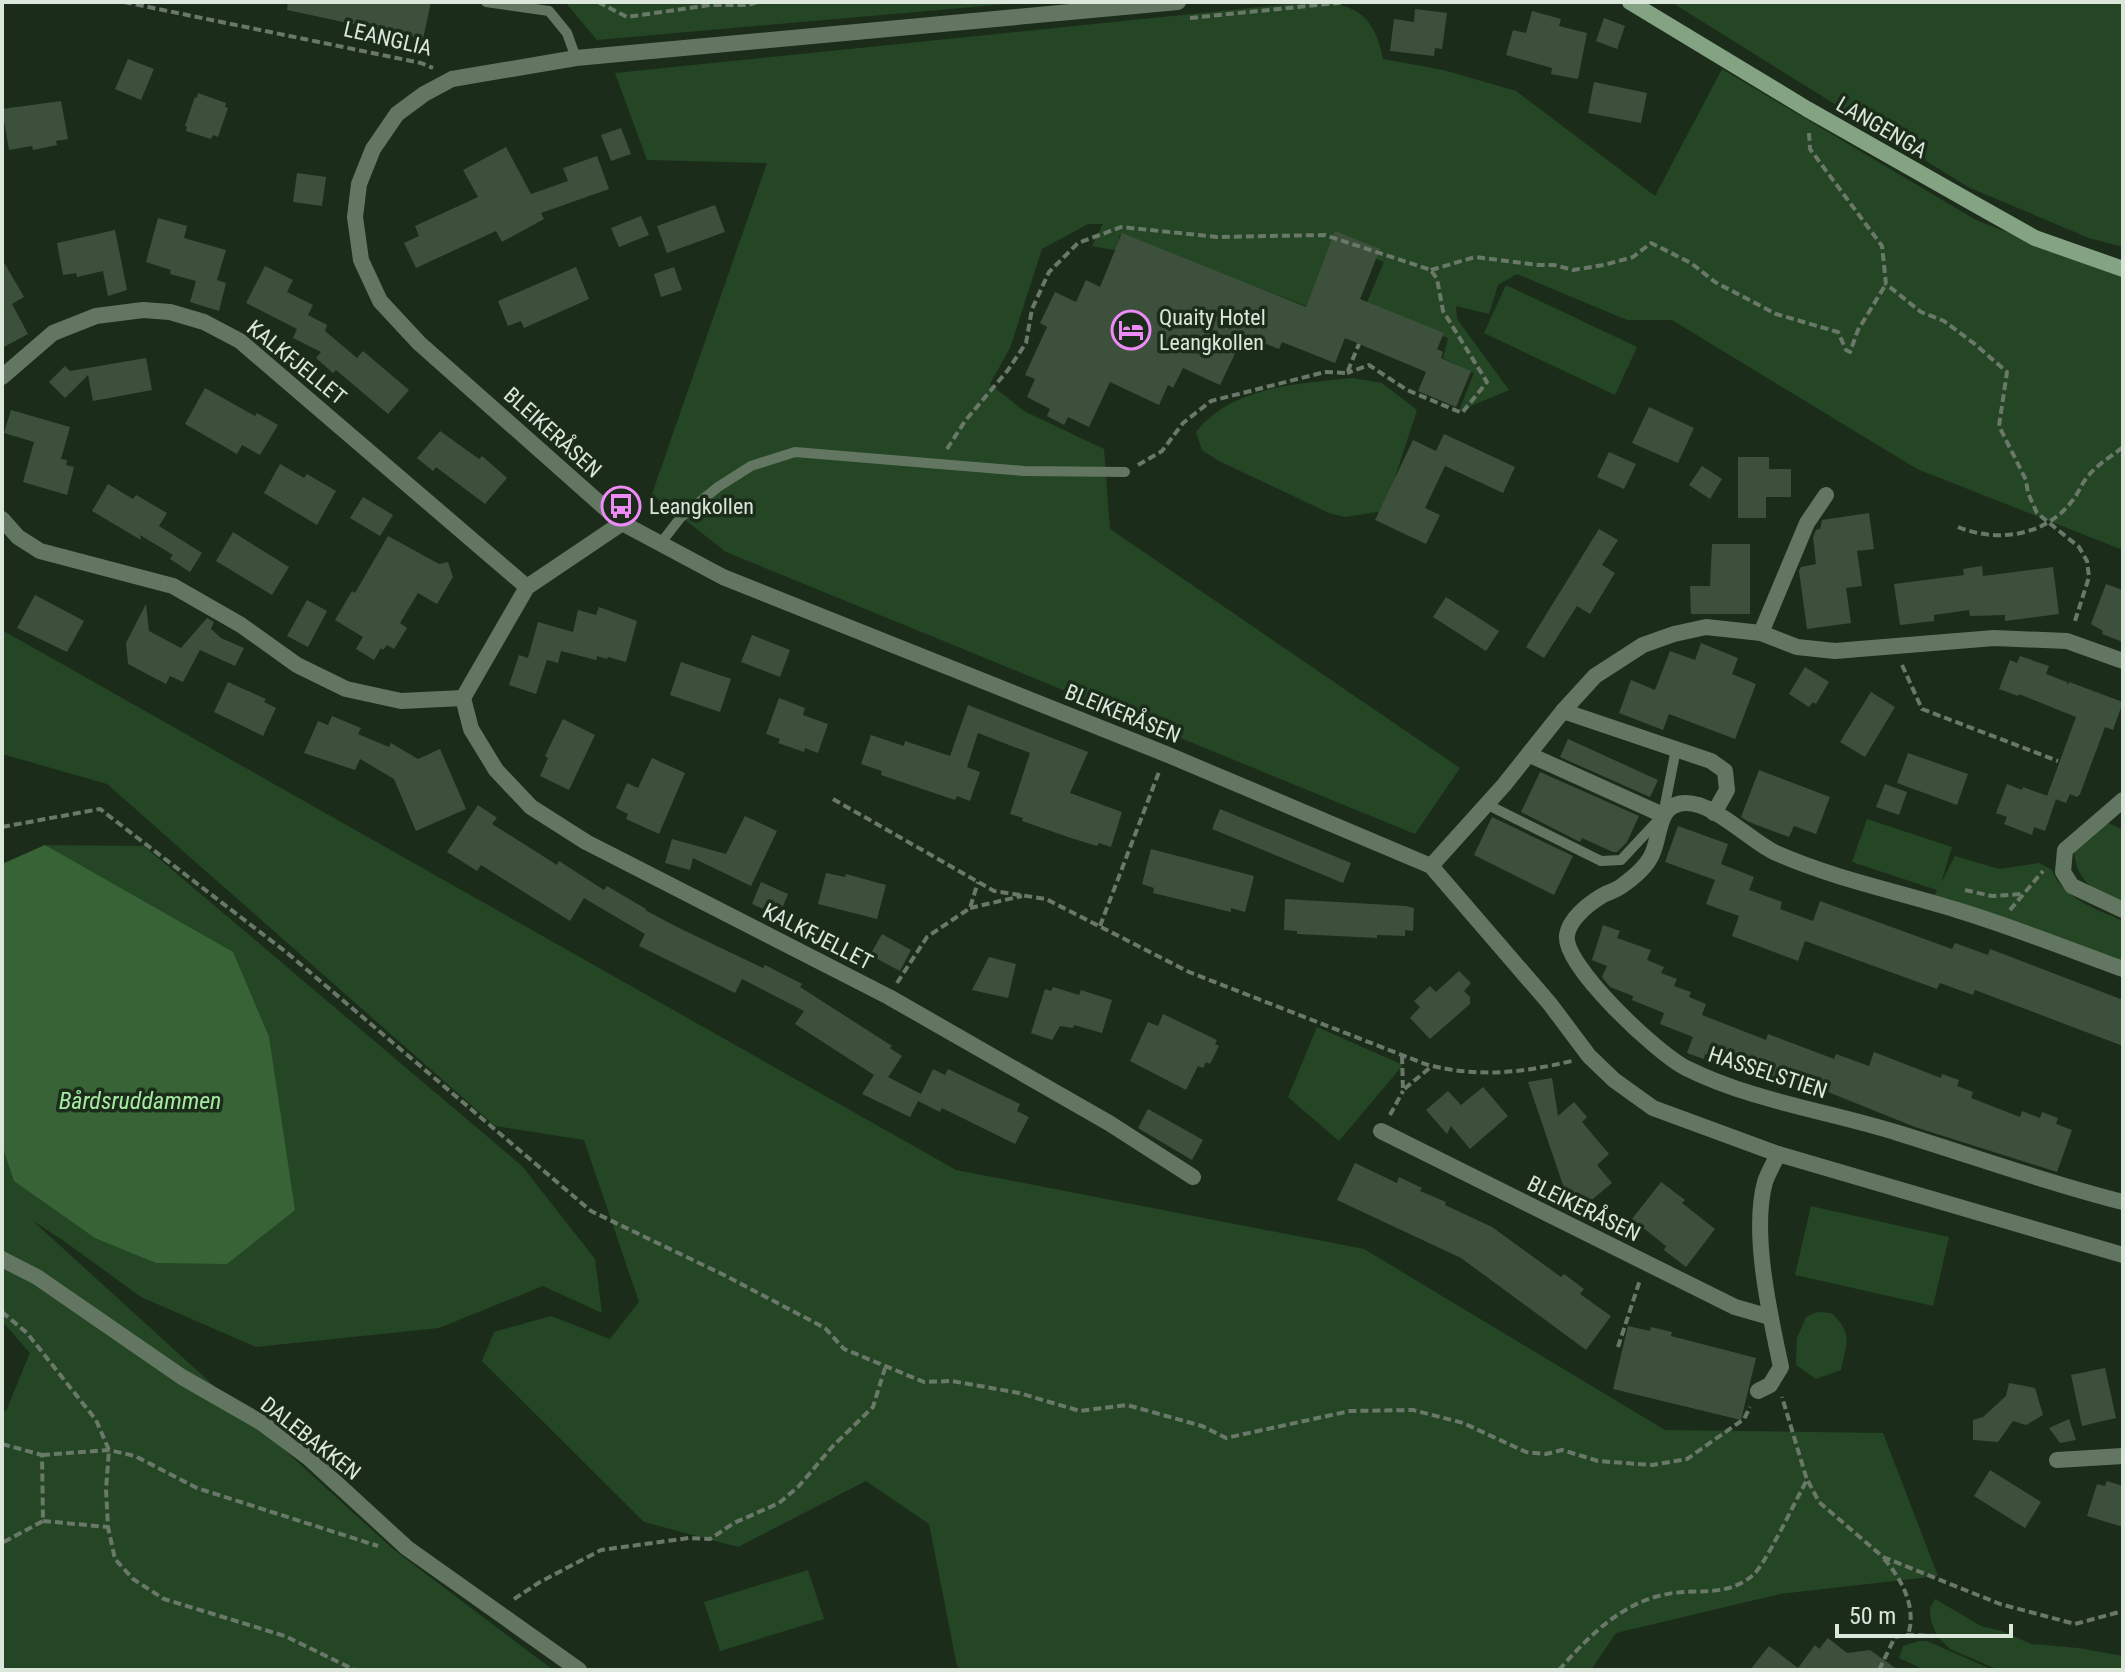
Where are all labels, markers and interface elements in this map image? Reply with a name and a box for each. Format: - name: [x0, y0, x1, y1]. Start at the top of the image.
- street label: LEANGLIA: [341, 16, 435, 61]
- street label: LANGENGA: [1832, 92, 1932, 163]
- place label: Quaity Hotel Leangkollen: [1159, 305, 1266, 355]
- hotel icon: Quaity Hotel Leangkollen: [1110, 309, 1152, 351]
- street label: KALKFJELLET: [242, 315, 351, 410]
- street label: BLEIKERÅSEN: [499, 381, 607, 483]
- bus stop icon: Leangkollen: [600, 485, 642, 527]
- place label: Leangkollen: [649, 494, 754, 519]
- street label: BLEIKERÅSEN: [1061, 678, 1185, 748]
- street label: KALKFJELLET: [759, 898, 877, 975]
- street label: HASSELSTIEN: [1705, 1041, 1831, 1103]
- water label: Bårdsruddammen: [59, 1087, 221, 1115]
- street label: BLEIKERÅSEN: [1523, 1170, 1645, 1246]
- street label: DALEBAKKEN: [256, 1392, 366, 1485]
- scale bar: [1837, 1588, 2011, 1638]
- text: 50 m: [1849, 1602, 1896, 1630]

